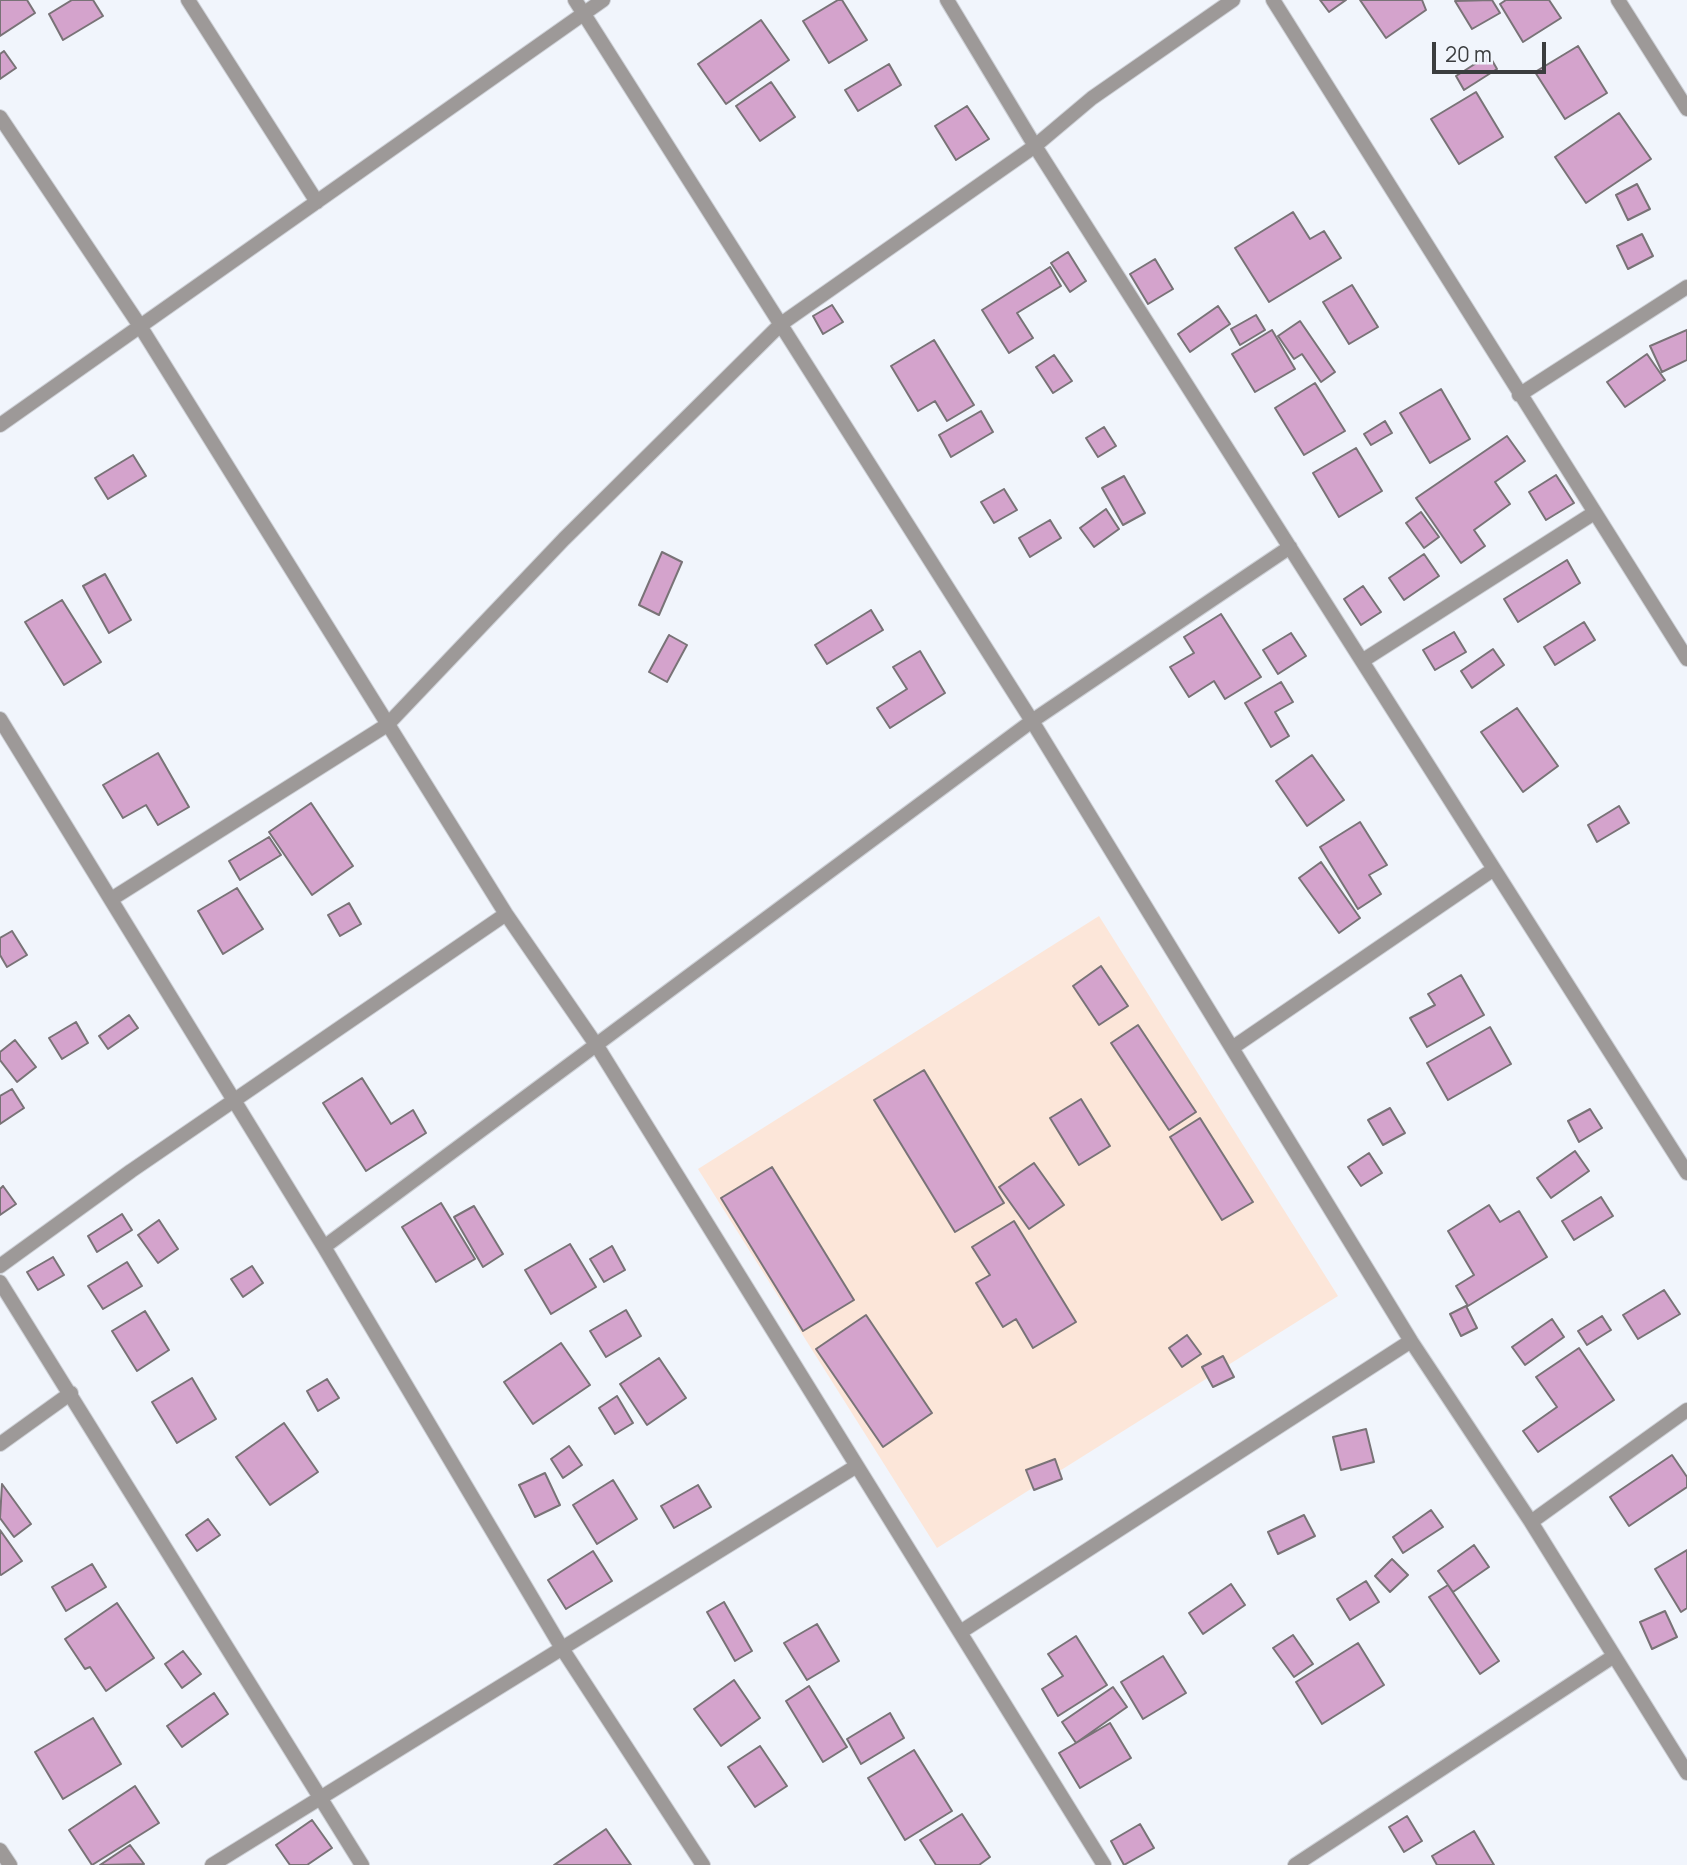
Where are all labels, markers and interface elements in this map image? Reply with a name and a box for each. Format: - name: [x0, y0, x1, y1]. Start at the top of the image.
- scale bar: [1435, 28, 1549, 72]
- text: 20 m: [1445, 40, 1492, 68]

